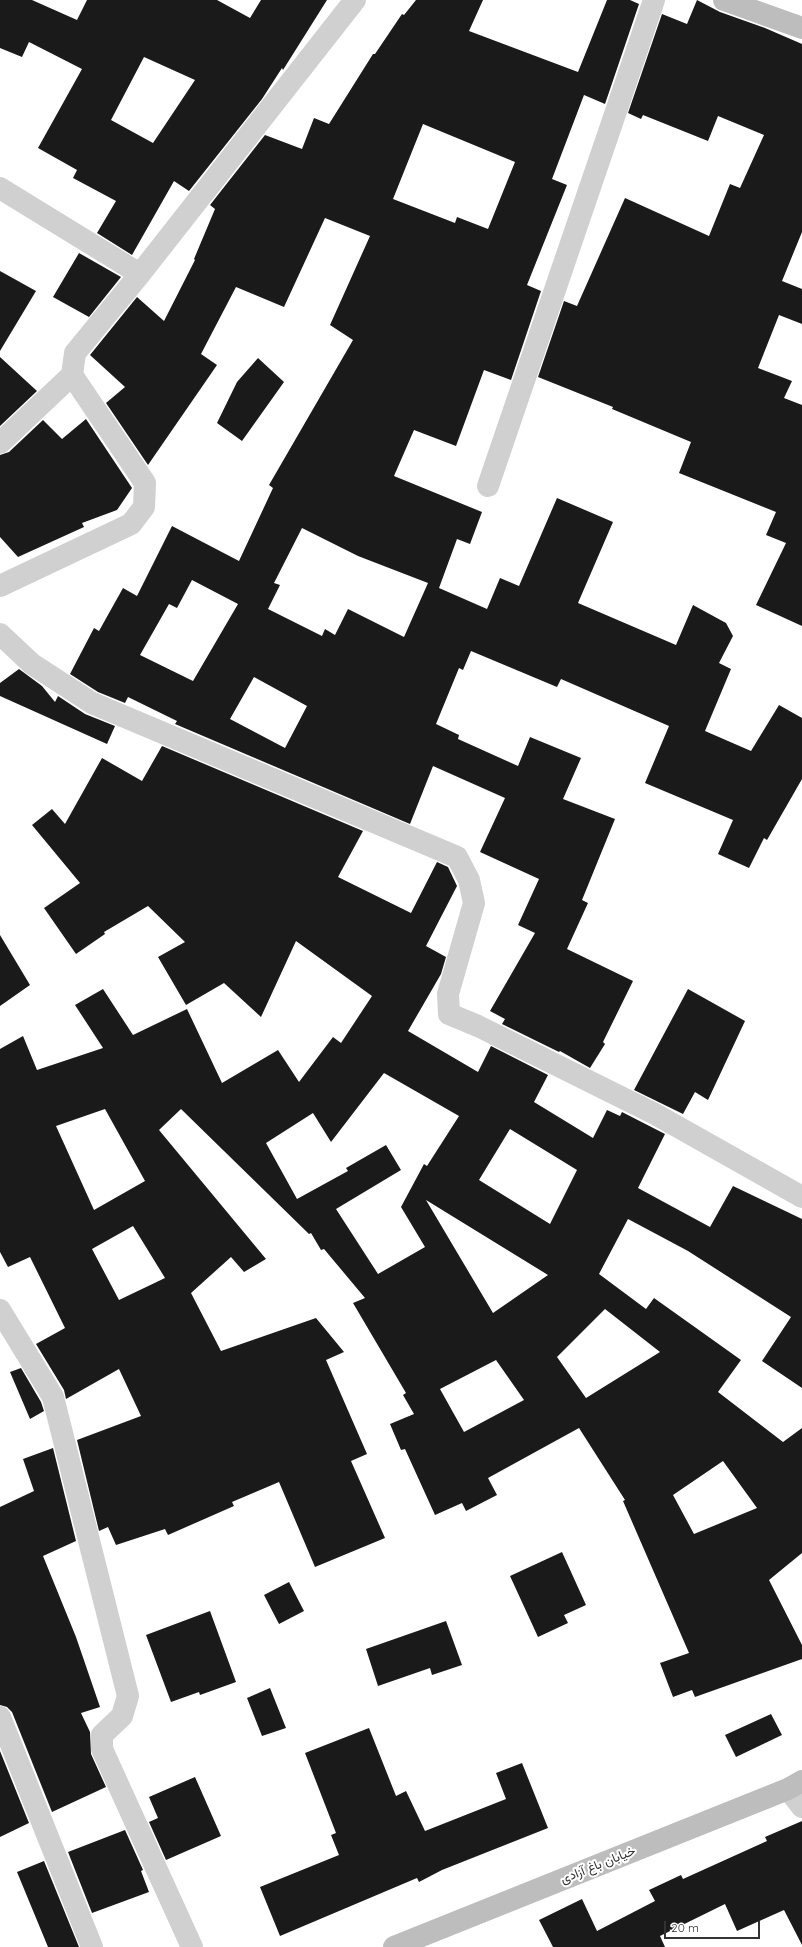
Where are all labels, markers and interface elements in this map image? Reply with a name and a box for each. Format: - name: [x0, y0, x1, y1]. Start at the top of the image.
- street label: خیابان باغ آزادی: [558, 1843, 638, 1887]
- scale bar: [666, 1913, 762, 1939]
- text: 20 m: [671, 1920, 699, 1935]

